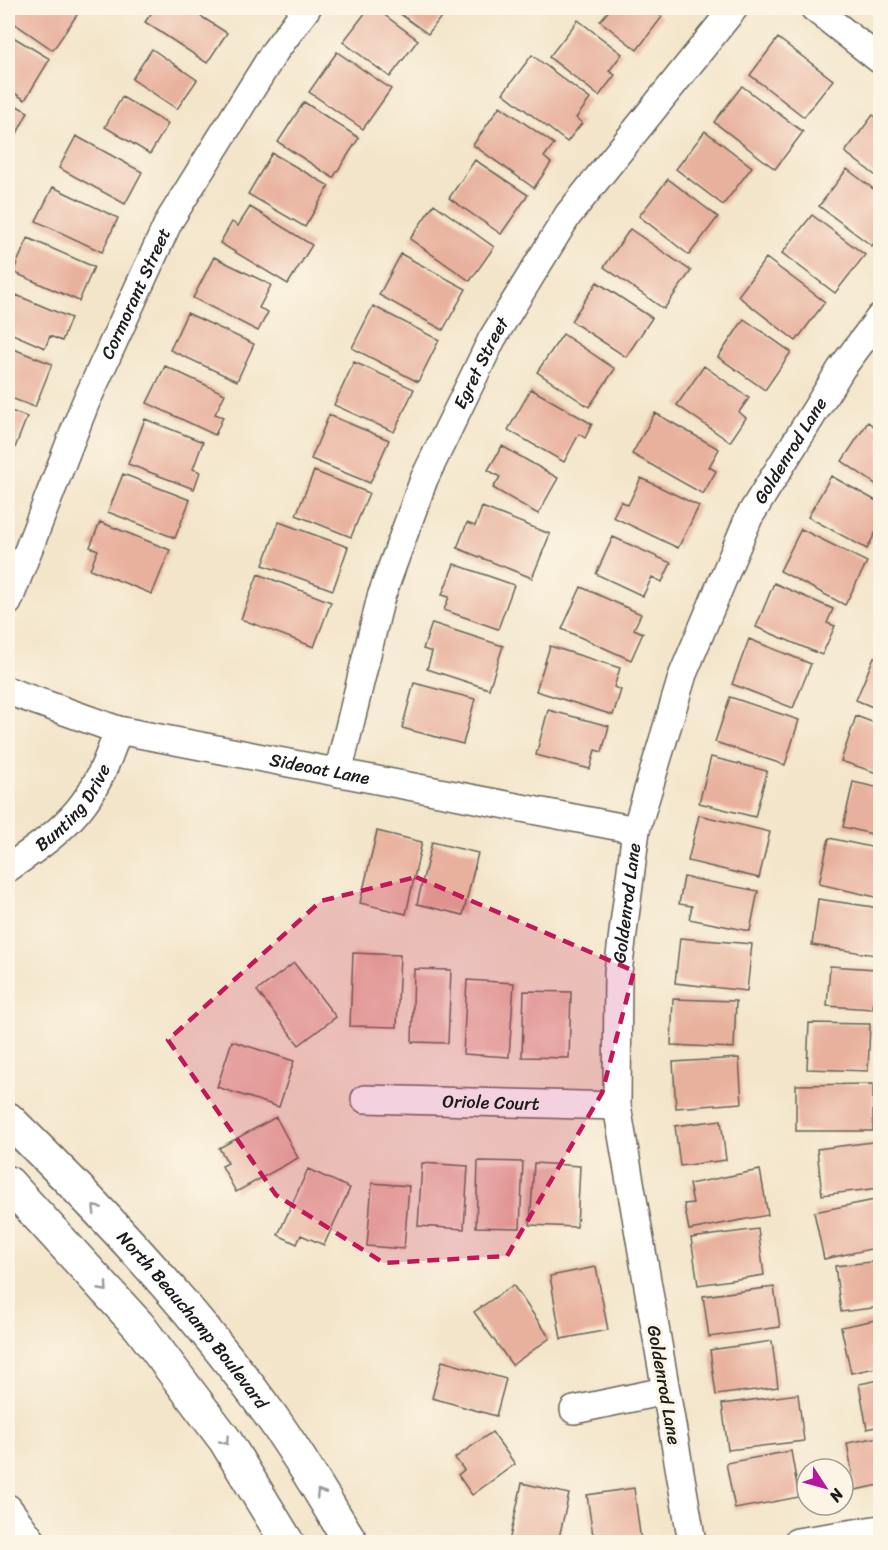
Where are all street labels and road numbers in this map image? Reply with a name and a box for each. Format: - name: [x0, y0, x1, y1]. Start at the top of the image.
- street label: Cormorant Street: [92, 222, 180, 365]
- street label: Egret Street: [444, 310, 518, 414]
- street label: Goldenrod Lane: [745, 391, 836, 510]
- street label: Sideoat Lane: [267, 744, 373, 794]
- street label: Bunting Drive: [28, 758, 120, 860]
- street label: Goldenrod Lane: [603, 841, 650, 965]
- street label: Oriole Court: [442, 1085, 540, 1120]
- street label: North Beauchamp Boulevard: [109, 1223, 278, 1417]
- street label: Goldenrod Lane: [638, 1323, 690, 1447]

